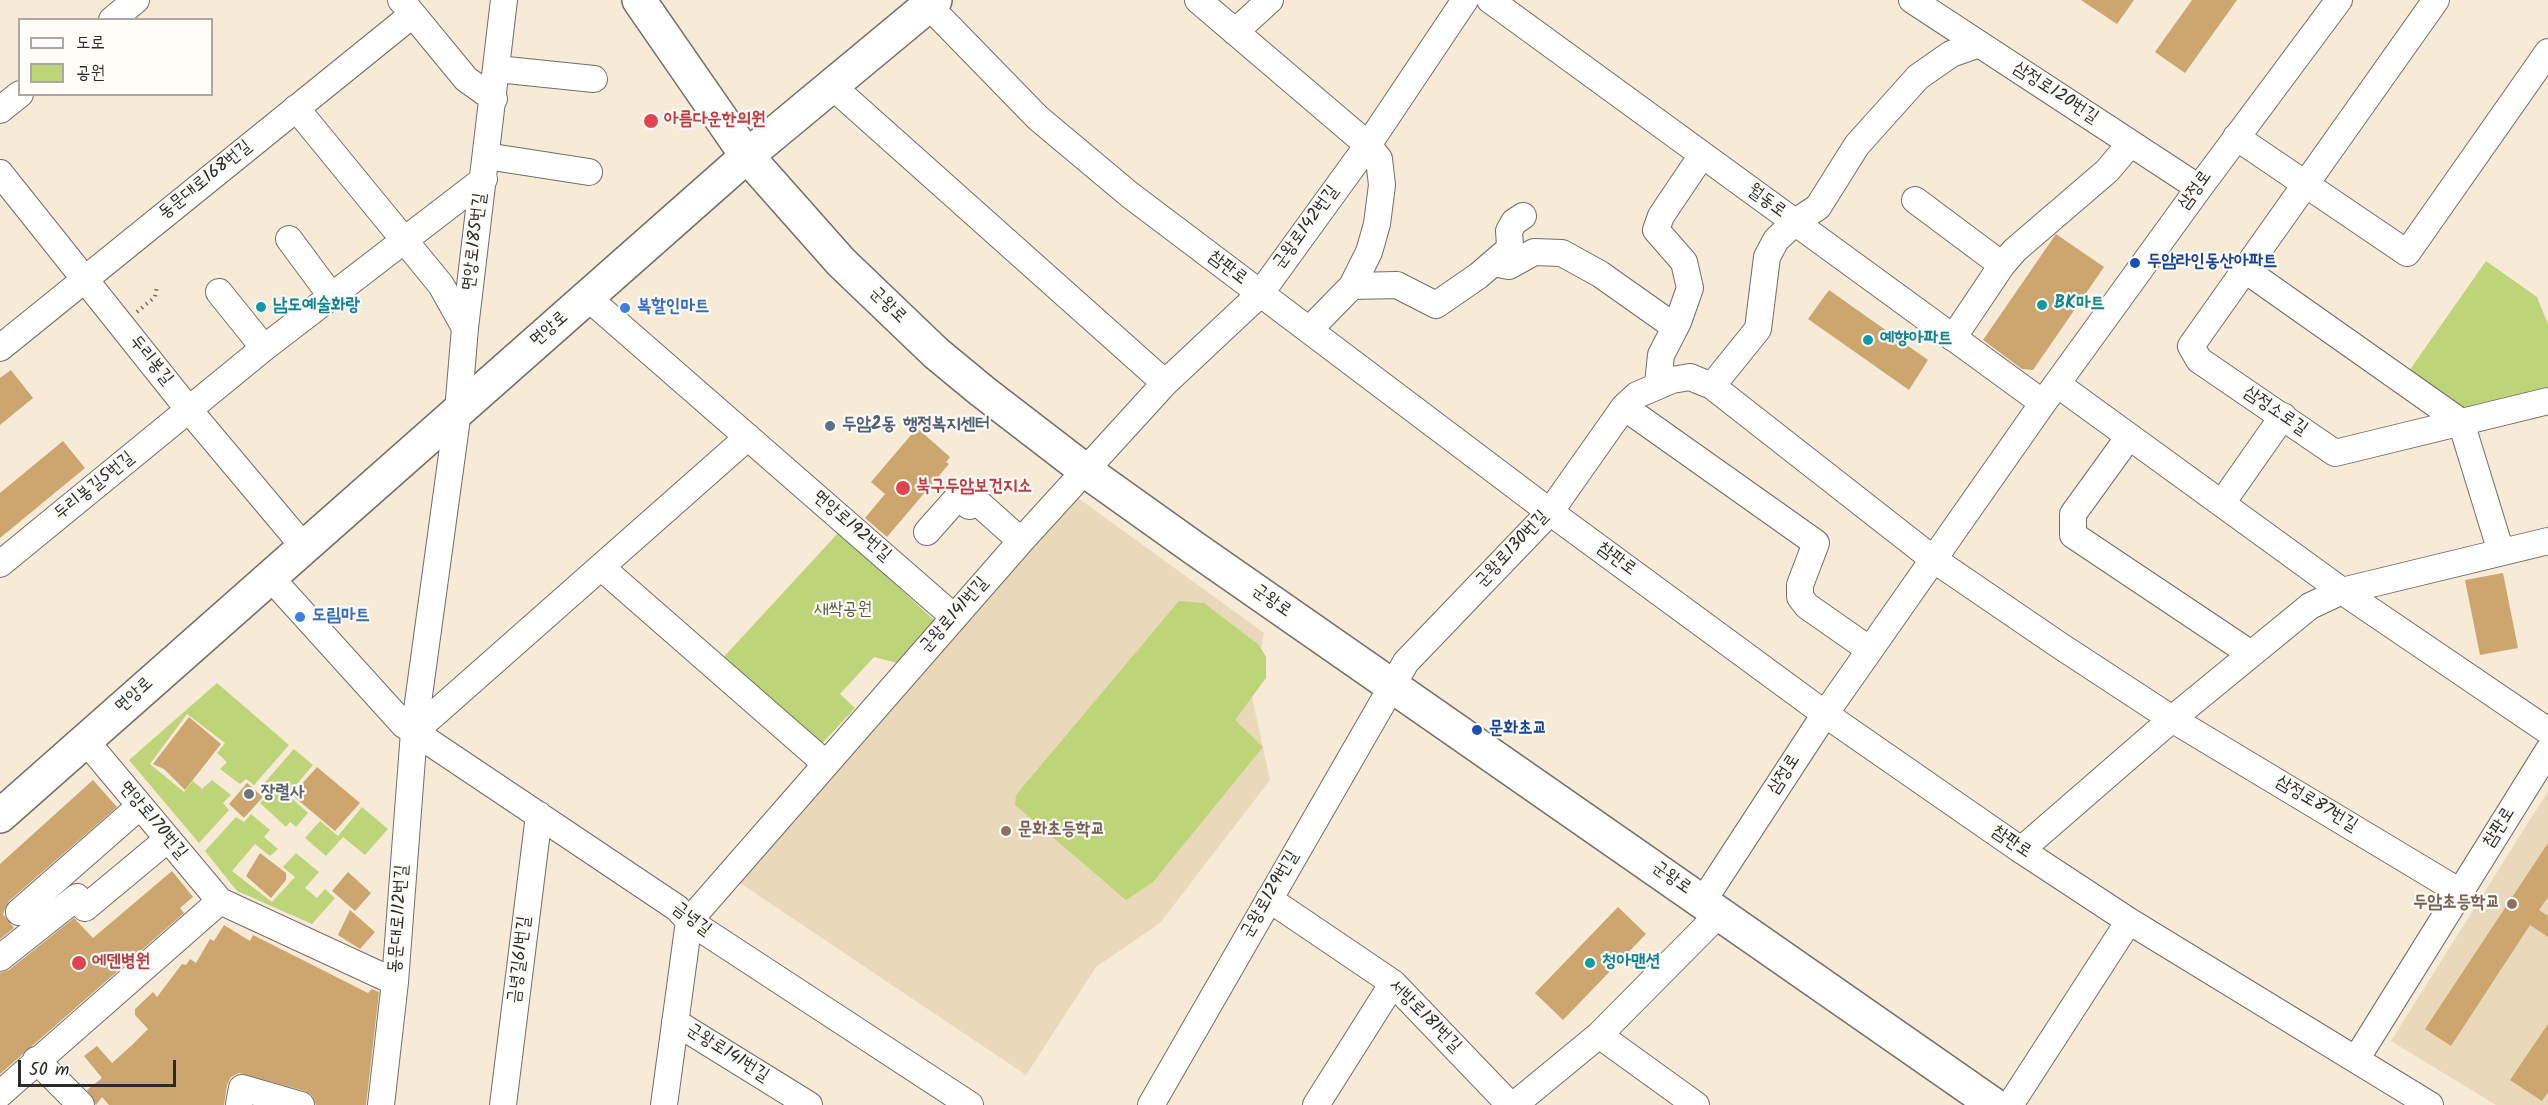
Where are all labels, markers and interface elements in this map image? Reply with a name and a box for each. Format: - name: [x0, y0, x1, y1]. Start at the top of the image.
- legend: [18, 18, 213, 96]
- text: 도로: [76, 29, 105, 58]
- street label: 삼정로120번길: [2008, 58, 2102, 130]
- text: 공원: [76, 59, 105, 88]
- place label: 아름다운한의원: [664, 110, 765, 132]
- marker: 아름다운한의원: [642, 112, 660, 130]
- street label: 동문대로168번길: [155, 137, 257, 225]
- street label: 삼정로: [2174, 167, 2218, 215]
- street label: 월동로: [1742, 180, 1790, 224]
- street label: 군왕로142번길: [1269, 182, 1345, 274]
- street label: 면앙로185번길: [459, 192, 493, 292]
- street label: 참판로: [1203, 247, 1251, 291]
- place label: 두암라인동산아파트: [2147, 252, 2277, 274]
- marker: 두암라인동산아파트: [2128, 256, 2142, 270]
- street label: 군왕로: [864, 283, 910, 329]
- place label: BK마트: [2054, 294, 2105, 316]
- place label: 남도예술화랑: [273, 296, 360, 318]
- place label: 복할인마트: [637, 297, 709, 319]
- marker: BK마트: [2035, 298, 2049, 312]
- marker: 남도예술화랑: [254, 300, 268, 314]
- marker: 복할인마트: [618, 301, 632, 315]
- street label: 면앙로: [527, 308, 573, 352]
- place label: 예향아파트: [1880, 329, 1952, 351]
- street label: 두리봉길: [123, 332, 177, 390]
- marker: 예향아파트: [1861, 333, 1875, 347]
- street label: 삼정소로길: [2239, 383, 2311, 441]
- place label: 두암2동 행정복지센터: [842, 415, 990, 437]
- marker: 두암2동 행정복지센터: [823, 419, 837, 433]
- street label: 두리봉길5번길: [51, 448, 139, 526]
- place label: 북구두암보건지소: [916, 477, 1032, 499]
- marker: 북구두암보건지소: [894, 479, 912, 497]
- street label: 면앙로192번길: [807, 487, 895, 567]
- street label: 군왕로130번길: [1472, 507, 1554, 593]
- street label: 참판로: [1592, 538, 1640, 582]
- street label: 군왕로141번길: [916, 574, 994, 658]
- street label: 군왕로: [1247, 581, 1295, 623]
- park label: 새싹공원: [814, 600, 872, 622]
- place label: 도림마트: [312, 606, 370, 628]
- marker: 도림마트: [293, 610, 307, 624]
- street label: 면앙로: [112, 673, 158, 719]
- place label: 문화초교: [1489, 719, 1547, 741]
- marker: 문화초교: [1470, 723, 1484, 737]
- street label: 삼정로: [1764, 751, 1806, 799]
- street label: 삼정로87번길: [2271, 772, 2361, 838]
- street label: 면앙로170번길: [113, 778, 191, 864]
- place label: 장렬사: [261, 783, 304, 805]
- marker: 장렬사: [242, 787, 256, 801]
- street label: 참판로: [2479, 804, 2521, 852]
- place label: 문화초등학교: [1018, 820, 1105, 842]
- street label: 참판로: [1987, 822, 2035, 864]
- marker: 문화초등학교: [999, 824, 1013, 838]
- street label: 군왕로129번길: [1237, 847, 1305, 943]
- street label: 군왕로: [1647, 858, 1695, 900]
- street label: 동문대로112번길: [385, 864, 415, 974]
- place label: 두암초등학교: [2413, 893, 2500, 915]
- marker: 두암초등학교: [2505, 897, 2519, 911]
- street label: 금녕길: [667, 898, 715, 942]
- street label: 금녕길61번길: [505, 915, 537, 1005]
- place label: 에덴병원: [92, 952, 150, 974]
- place label: 청아맨션: [1602, 952, 1660, 974]
- marker: 에덴병원: [70, 954, 88, 972]
- marker: 청아맨션: [1583, 956, 1597, 970]
- street label: 서방로181번길: [1383, 976, 1465, 1058]
- street label: 군왕로141번길: [682, 1020, 772, 1088]
- scale bar: [21, 1048, 178, 1086]
- text: 50 m: [29, 1056, 69, 1085]

